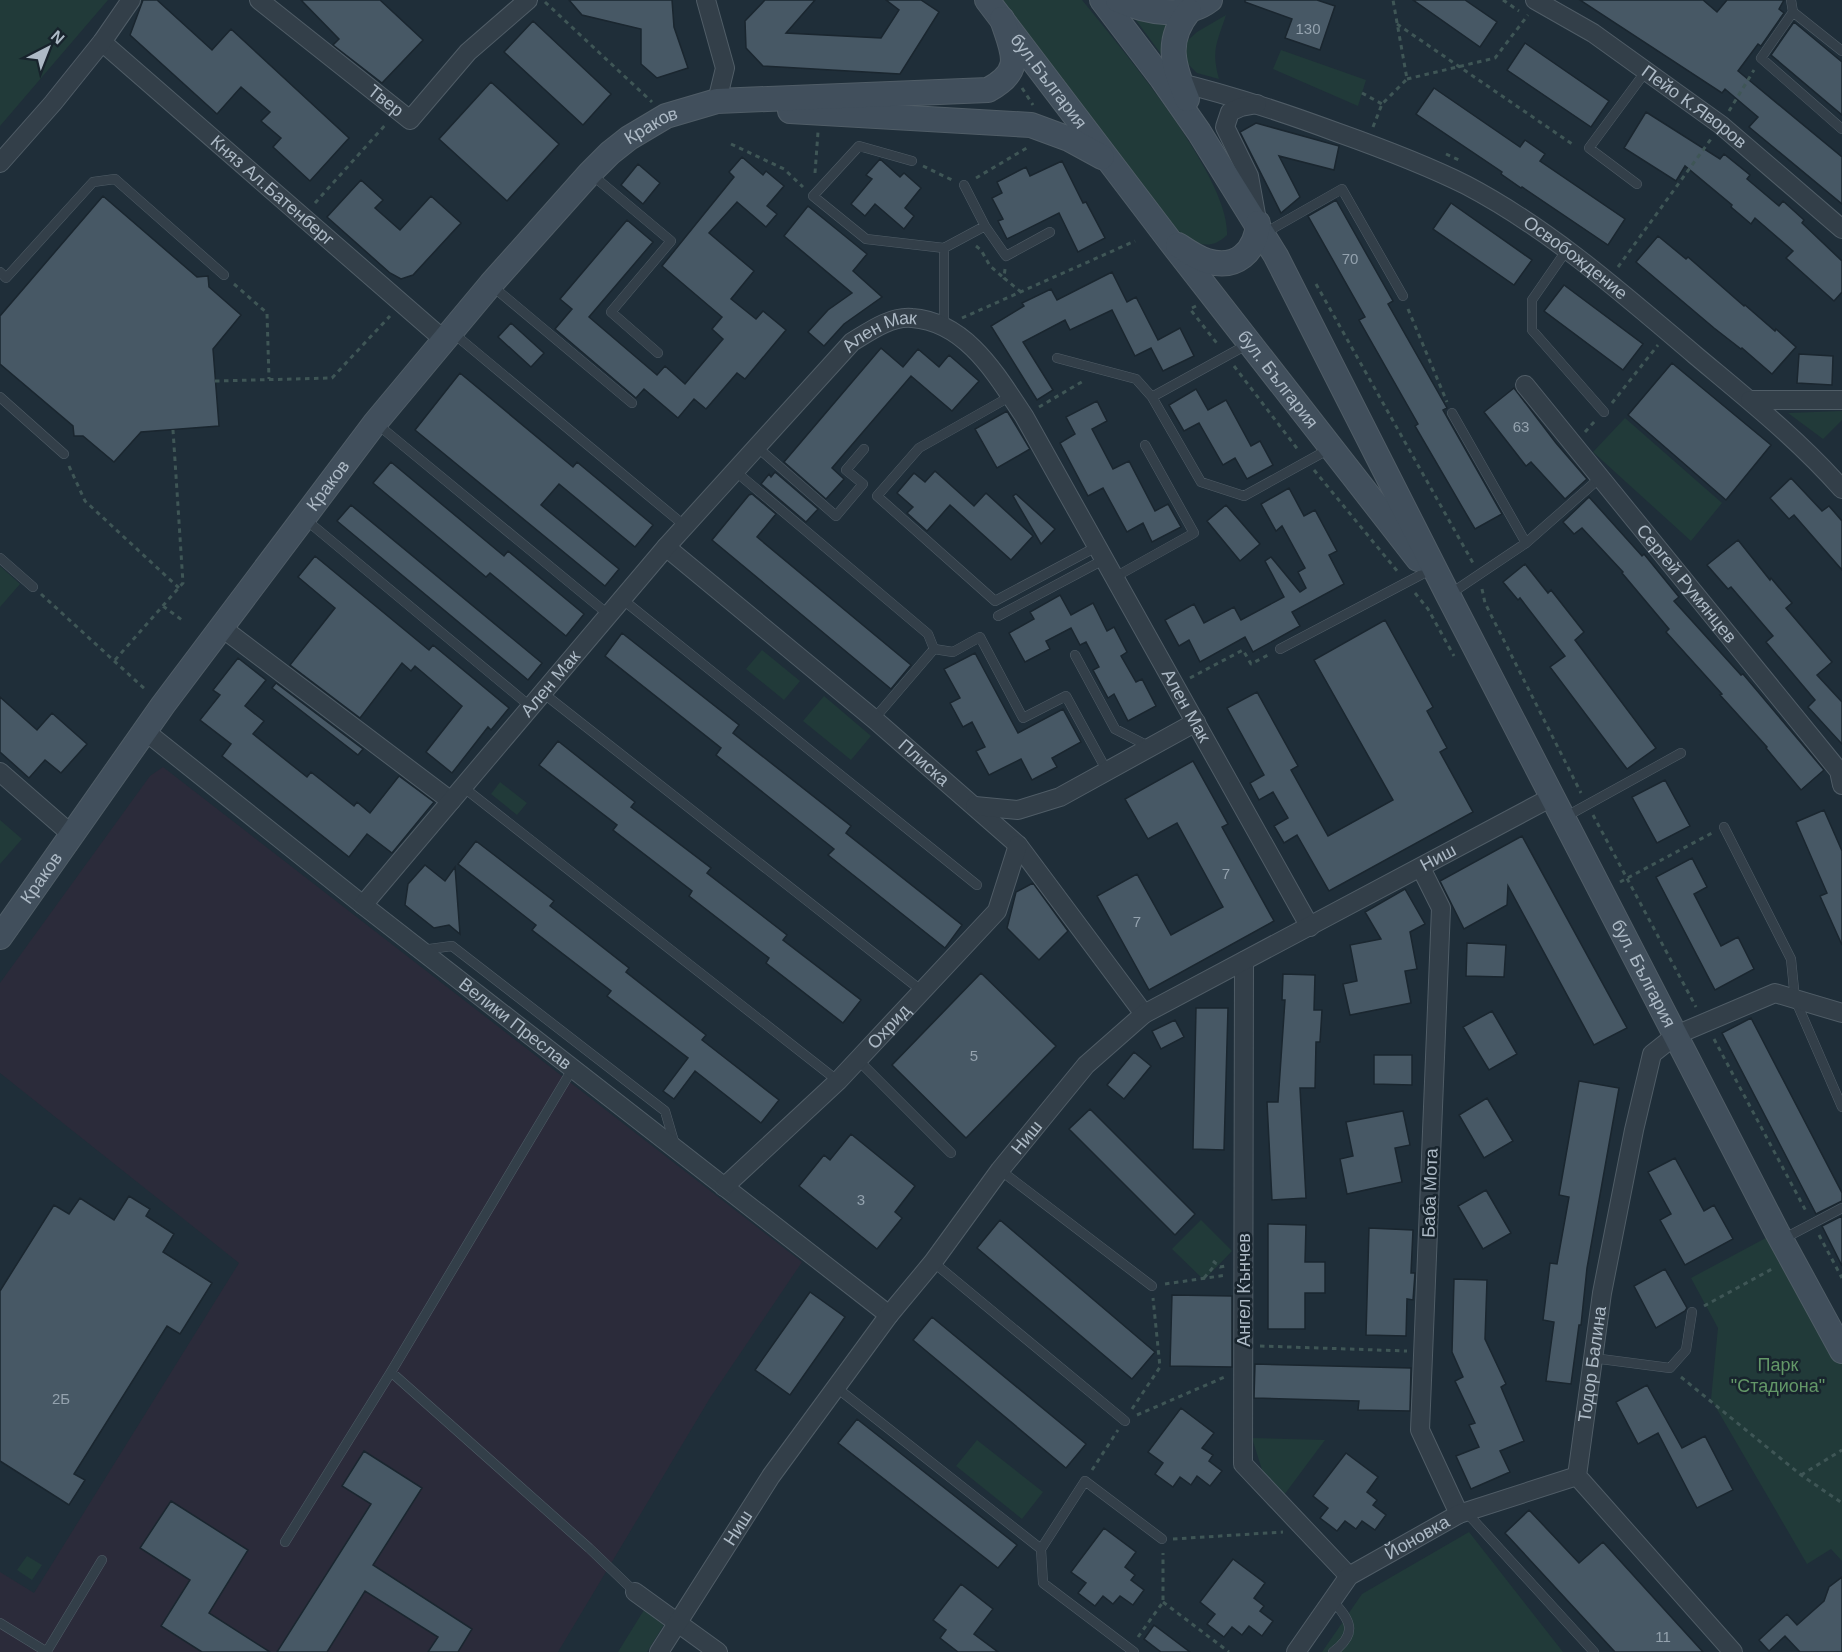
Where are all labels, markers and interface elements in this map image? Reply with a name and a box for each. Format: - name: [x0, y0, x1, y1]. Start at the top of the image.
- north arrow: [18, 18, 78, 78]
- house number: 130: [1295, 20, 1321, 37]
- text: N: [48, 27, 68, 47]
- street label: бул.България: [1006, 30, 1091, 133]
- street label: Пейо К.Яворов: [1638, 61, 1751, 152]
- street label: Твер: [364, 81, 408, 121]
- street label: Краков: [621, 103, 680, 148]
- street label: Княз Ал.Батенберг: [207, 131, 339, 250]
- street label: Освобождение: [1520, 212, 1631, 304]
- house number: 70: [1342, 250, 1358, 267]
- street label: Ален Мак: [838, 307, 918, 356]
- street label: бул. България: [1233, 326, 1322, 432]
- house number: 63: [1513, 418, 1529, 435]
- street label: Краков: [302, 456, 353, 515]
- street label: Сергей Румянцев: [1632, 520, 1741, 647]
- street label: Ален Мак: [517, 646, 584, 721]
- street label: Ален Мак: [1158, 665, 1215, 746]
- street label: Плиска: [894, 735, 954, 791]
- street label: Ниш: [1417, 840, 1459, 875]
- street label: Краков: [16, 849, 66, 908]
- house number: 7: [1222, 865, 1230, 882]
- house number: 7: [1133, 913, 1141, 930]
- street label: бул. България: [1607, 916, 1680, 1031]
- street label: Велики Преслав: [455, 974, 575, 1074]
- street label: Охрид: [863, 1000, 915, 1053]
- house number: 5: [970, 1047, 978, 1064]
- street label: Ниш: [1007, 1117, 1046, 1158]
- street label: Баба Мота: [1418, 1147, 1442, 1238]
- house number: 3: [857, 1191, 865, 1208]
- street label: Ангел Кънчев: [1234, 1233, 1254, 1347]
- street label: Тодор Балина: [1574, 1304, 1610, 1424]
- park label: Парк "Стадиона": [1731, 1355, 1825, 1396]
- house number: 2Б: [52, 1390, 70, 1407]
- street label: Ниш: [719, 1507, 756, 1549]
- street label: Йоновка: [1381, 1511, 1454, 1564]
- house number: 11: [1655, 1628, 1671, 1645]

